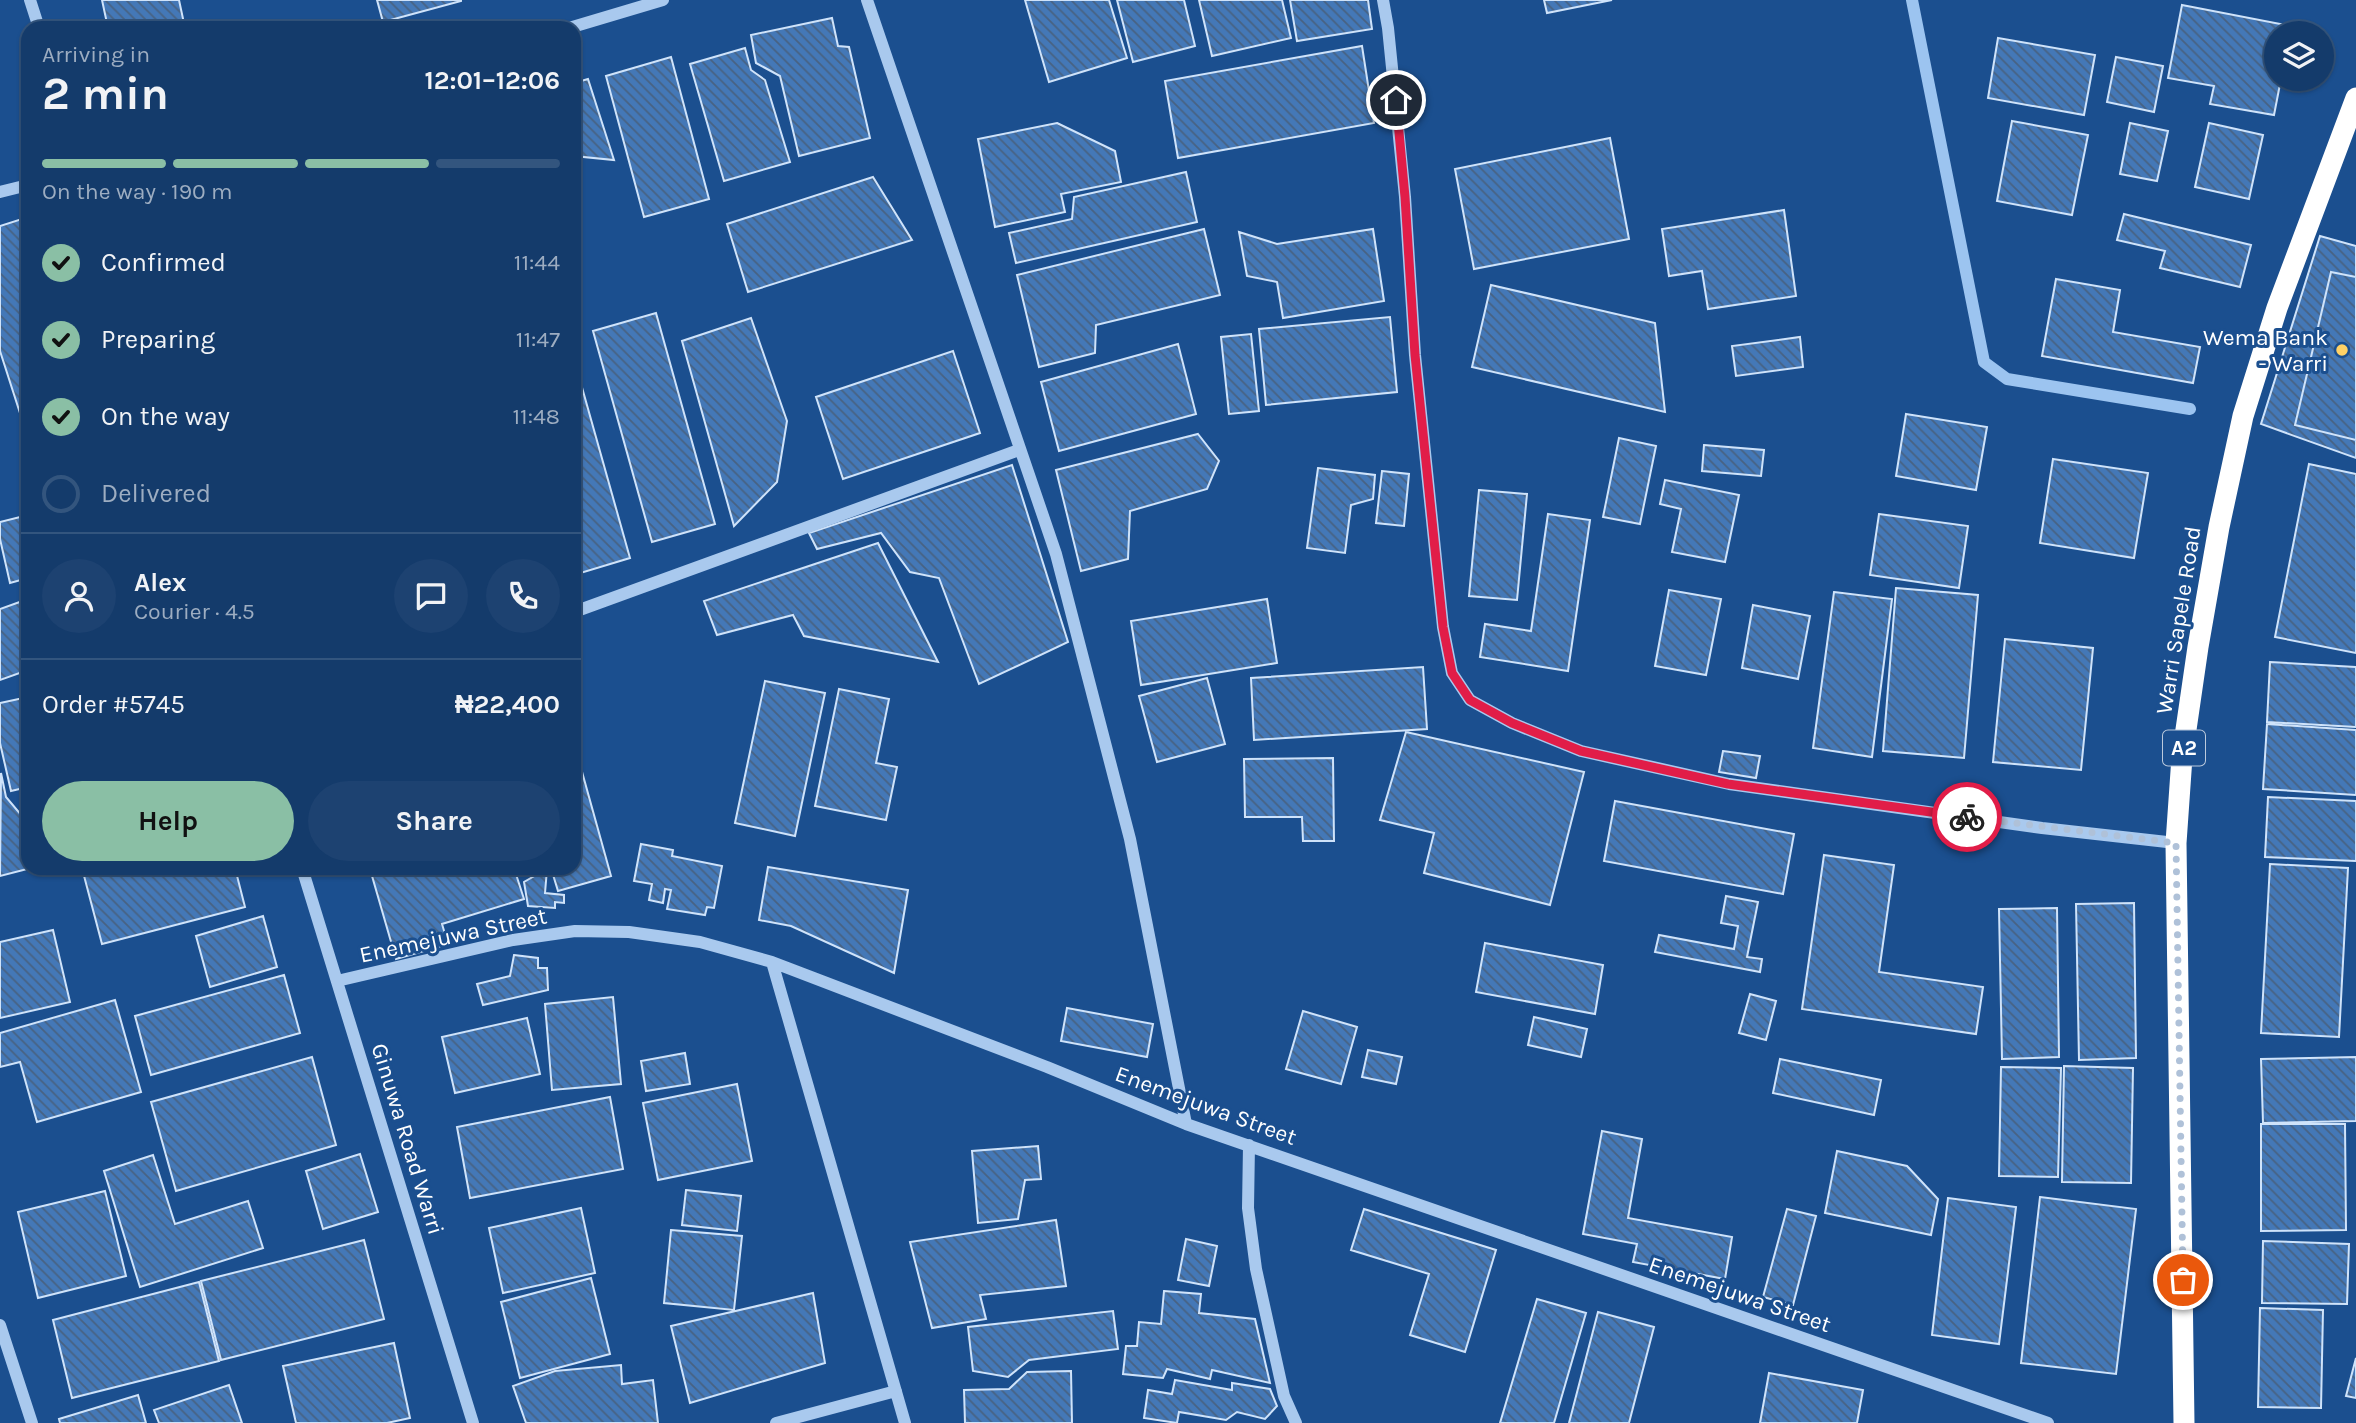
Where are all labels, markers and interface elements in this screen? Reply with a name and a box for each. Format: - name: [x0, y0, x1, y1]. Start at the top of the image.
- map controls: [2264, 21, 2334, 91]
- button: layers: [2264, 21, 2334, 91]
- text: Arriving in: [42, 41, 150, 68]
- text: 12:01–12:06: [424, 65, 560, 96]
- text: 2 min: [42, 67, 169, 121]
- pin: [1366, 70, 1426, 130]
- icon: home: [1377, 81, 1415, 119]
- text: On the way · 190 m: [42, 178, 233, 205]
- icon: check: [42, 244, 80, 282]
- text: Confirmed: [101, 247, 226, 278]
- text: 11:44: [514, 249, 560, 276]
- icon: check: [42, 321, 80, 359]
- text: Preparing: [101, 324, 215, 355]
- place label: Wema Bank - Warri: [2203, 324, 2328, 377]
- text: 11:47: [516, 326, 560, 353]
- marker: Wema Bank - Warri: [2334, 342, 2350, 358]
- icon: check: [42, 398, 80, 436]
- text: On the way: [101, 401, 230, 432]
- text: 11:48: [513, 403, 560, 430]
- text: Delivered: [101, 478, 211, 509]
- street label: Warri Sapele Road: [2150, 524, 2207, 716]
- button: person: [42, 559, 116, 633]
- button: chat: [394, 559, 468, 633]
- button: phone: [486, 559, 560, 633]
- text: Alex: [134, 567, 186, 598]
- text: Courier · 4.5: [134, 598, 255, 625]
- text: Order #5745: [42, 689, 185, 720]
- text: ₦22,400: [455, 689, 560, 720]
- road number: A2: [2163, 730, 2205, 766]
- button: Help: [42, 781, 294, 861]
- button: Share: [308, 781, 560, 861]
- courier: [1932, 782, 2002, 852]
- icon: bike: [1948, 798, 1986, 836]
- street label: Enemejuwa Street: [357, 902, 550, 969]
- street label: Ginuwa Road Warri: [366, 1040, 449, 1238]
- street label: Enemejuwa Street: [1111, 1060, 1301, 1151]
- pin: [2153, 1250, 2213, 1310]
- street label: Enemejuwa Street: [1645, 1251, 1835, 1338]
- icon: bag: [2164, 1261, 2202, 1299]

